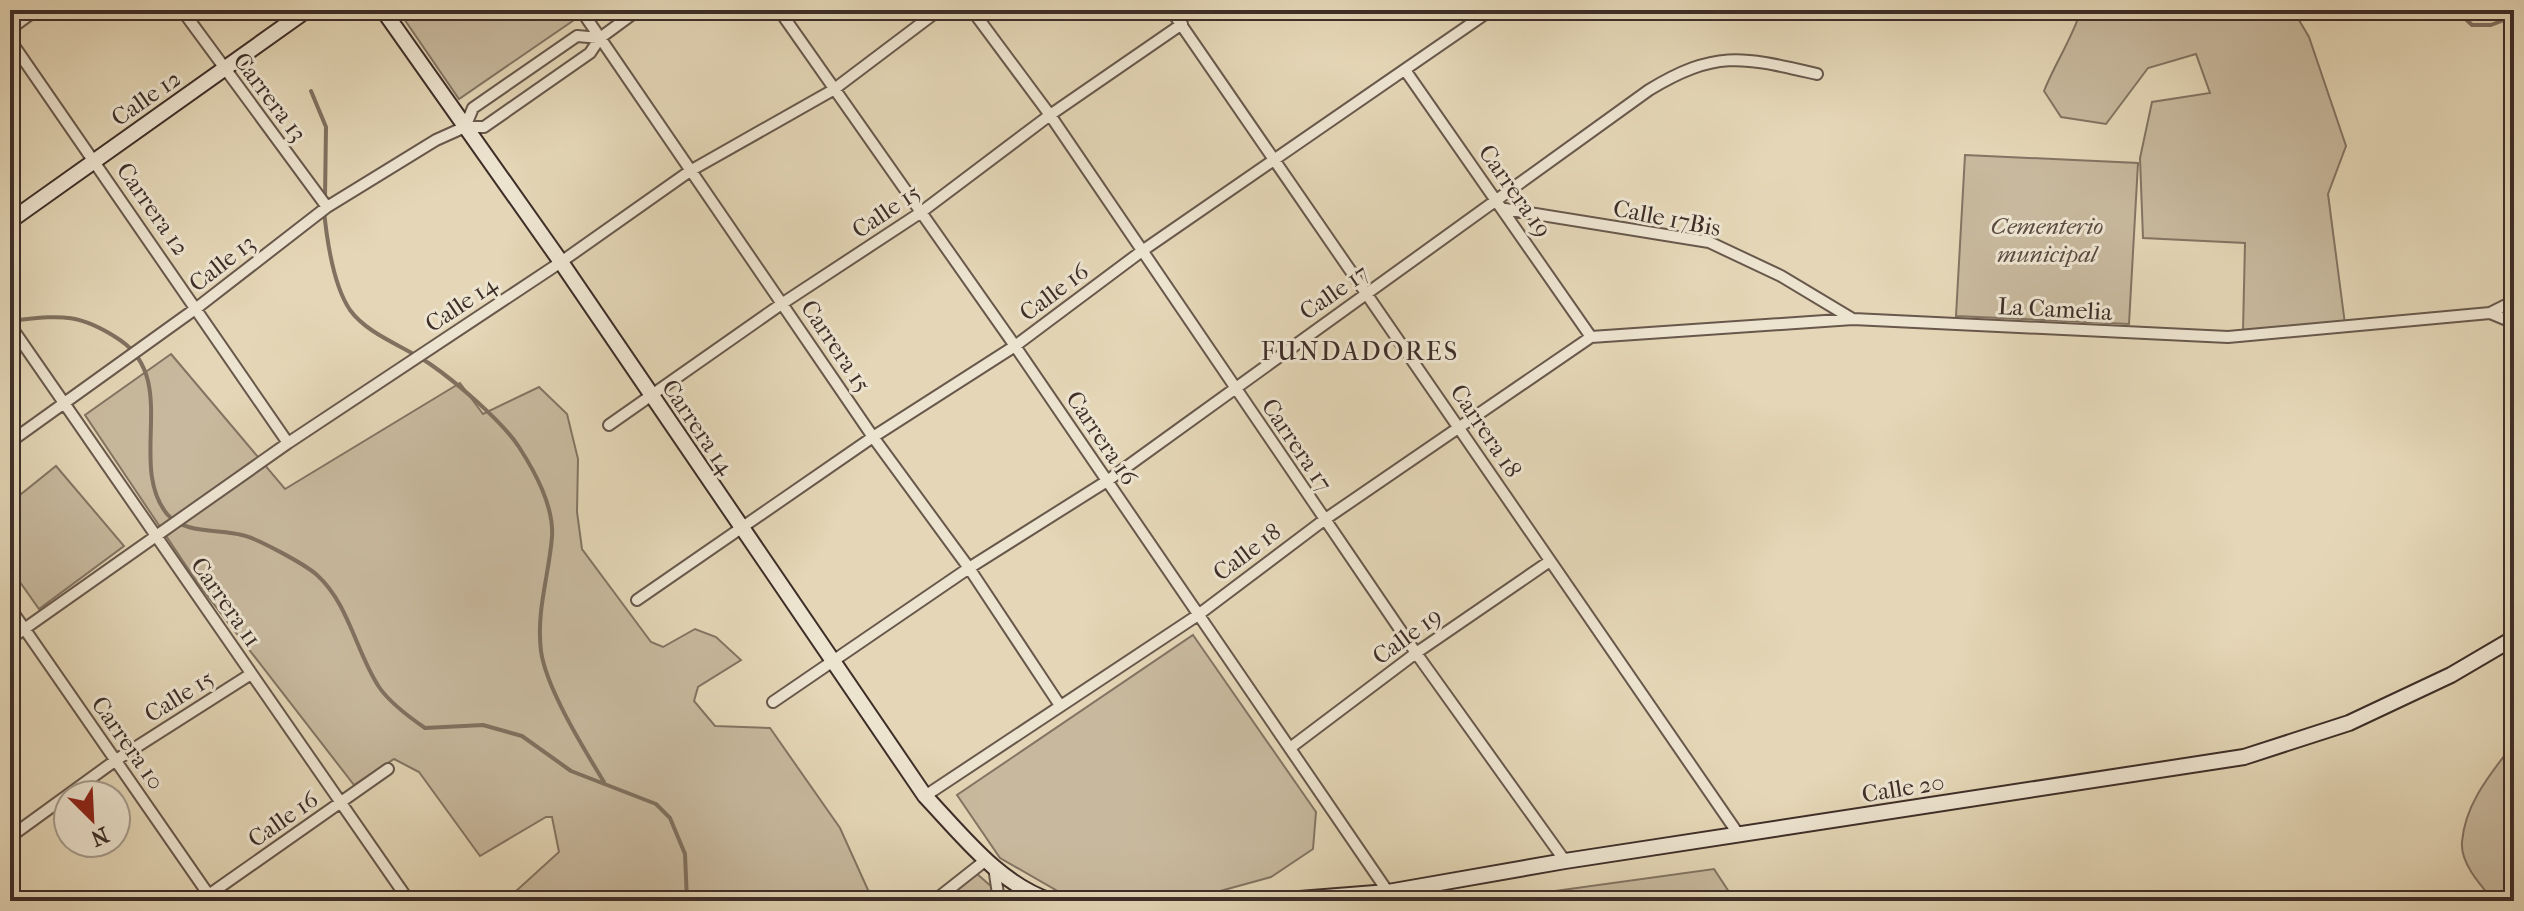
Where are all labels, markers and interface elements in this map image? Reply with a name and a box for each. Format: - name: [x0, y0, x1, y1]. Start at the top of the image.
- street label: Carrera 13: [227, 47, 313, 147]
- street label: Calle 12: [106, 64, 186, 132]
- street label: Carrera 19: [1473, 139, 1557, 243]
- street label: Carrera 12: [111, 157, 195, 261]
- street label: Calle 15: [847, 178, 925, 244]
- street label: Calle 17Bis: [1611, 194, 1723, 242]
- park label: Cementerio municipal: [1991, 212, 2103, 268]
- street label: Calle 13: [184, 229, 260, 297]
- street label: Calle 16: [1014, 256, 1095, 327]
- street label: Calle 17: [1294, 258, 1374, 326]
- street label: Calle 14: [420, 270, 503, 338]
- street label: La Camelia: [1997, 292, 2114, 326]
- street label: Carrera 15: [795, 295, 877, 397]
- district label: FUNDADORES: [1261, 336, 1459, 367]
- street label: Carrera 14: [656, 374, 740, 481]
- street label: Carrera 18: [1445, 379, 1527, 483]
- street label: Carrera 16: [1060, 386, 1144, 491]
- street label: Carrera 17: [1256, 393, 1338, 497]
- street label: Calle 18: [1207, 517, 1287, 587]
- street label: Carrera 11: [185, 552, 267, 652]
- street label: Calle 19: [1367, 602, 1447, 670]
- street label: Calle 15: [139, 664, 219, 728]
- street label: Carrera 10: [86, 691, 170, 795]
- street label: Calle 20: [1860, 768, 1946, 808]
- north arrow: [52, 779, 132, 859]
- street label: Calle 16: [243, 784, 324, 853]
- text: N: [87, 821, 113, 852]

